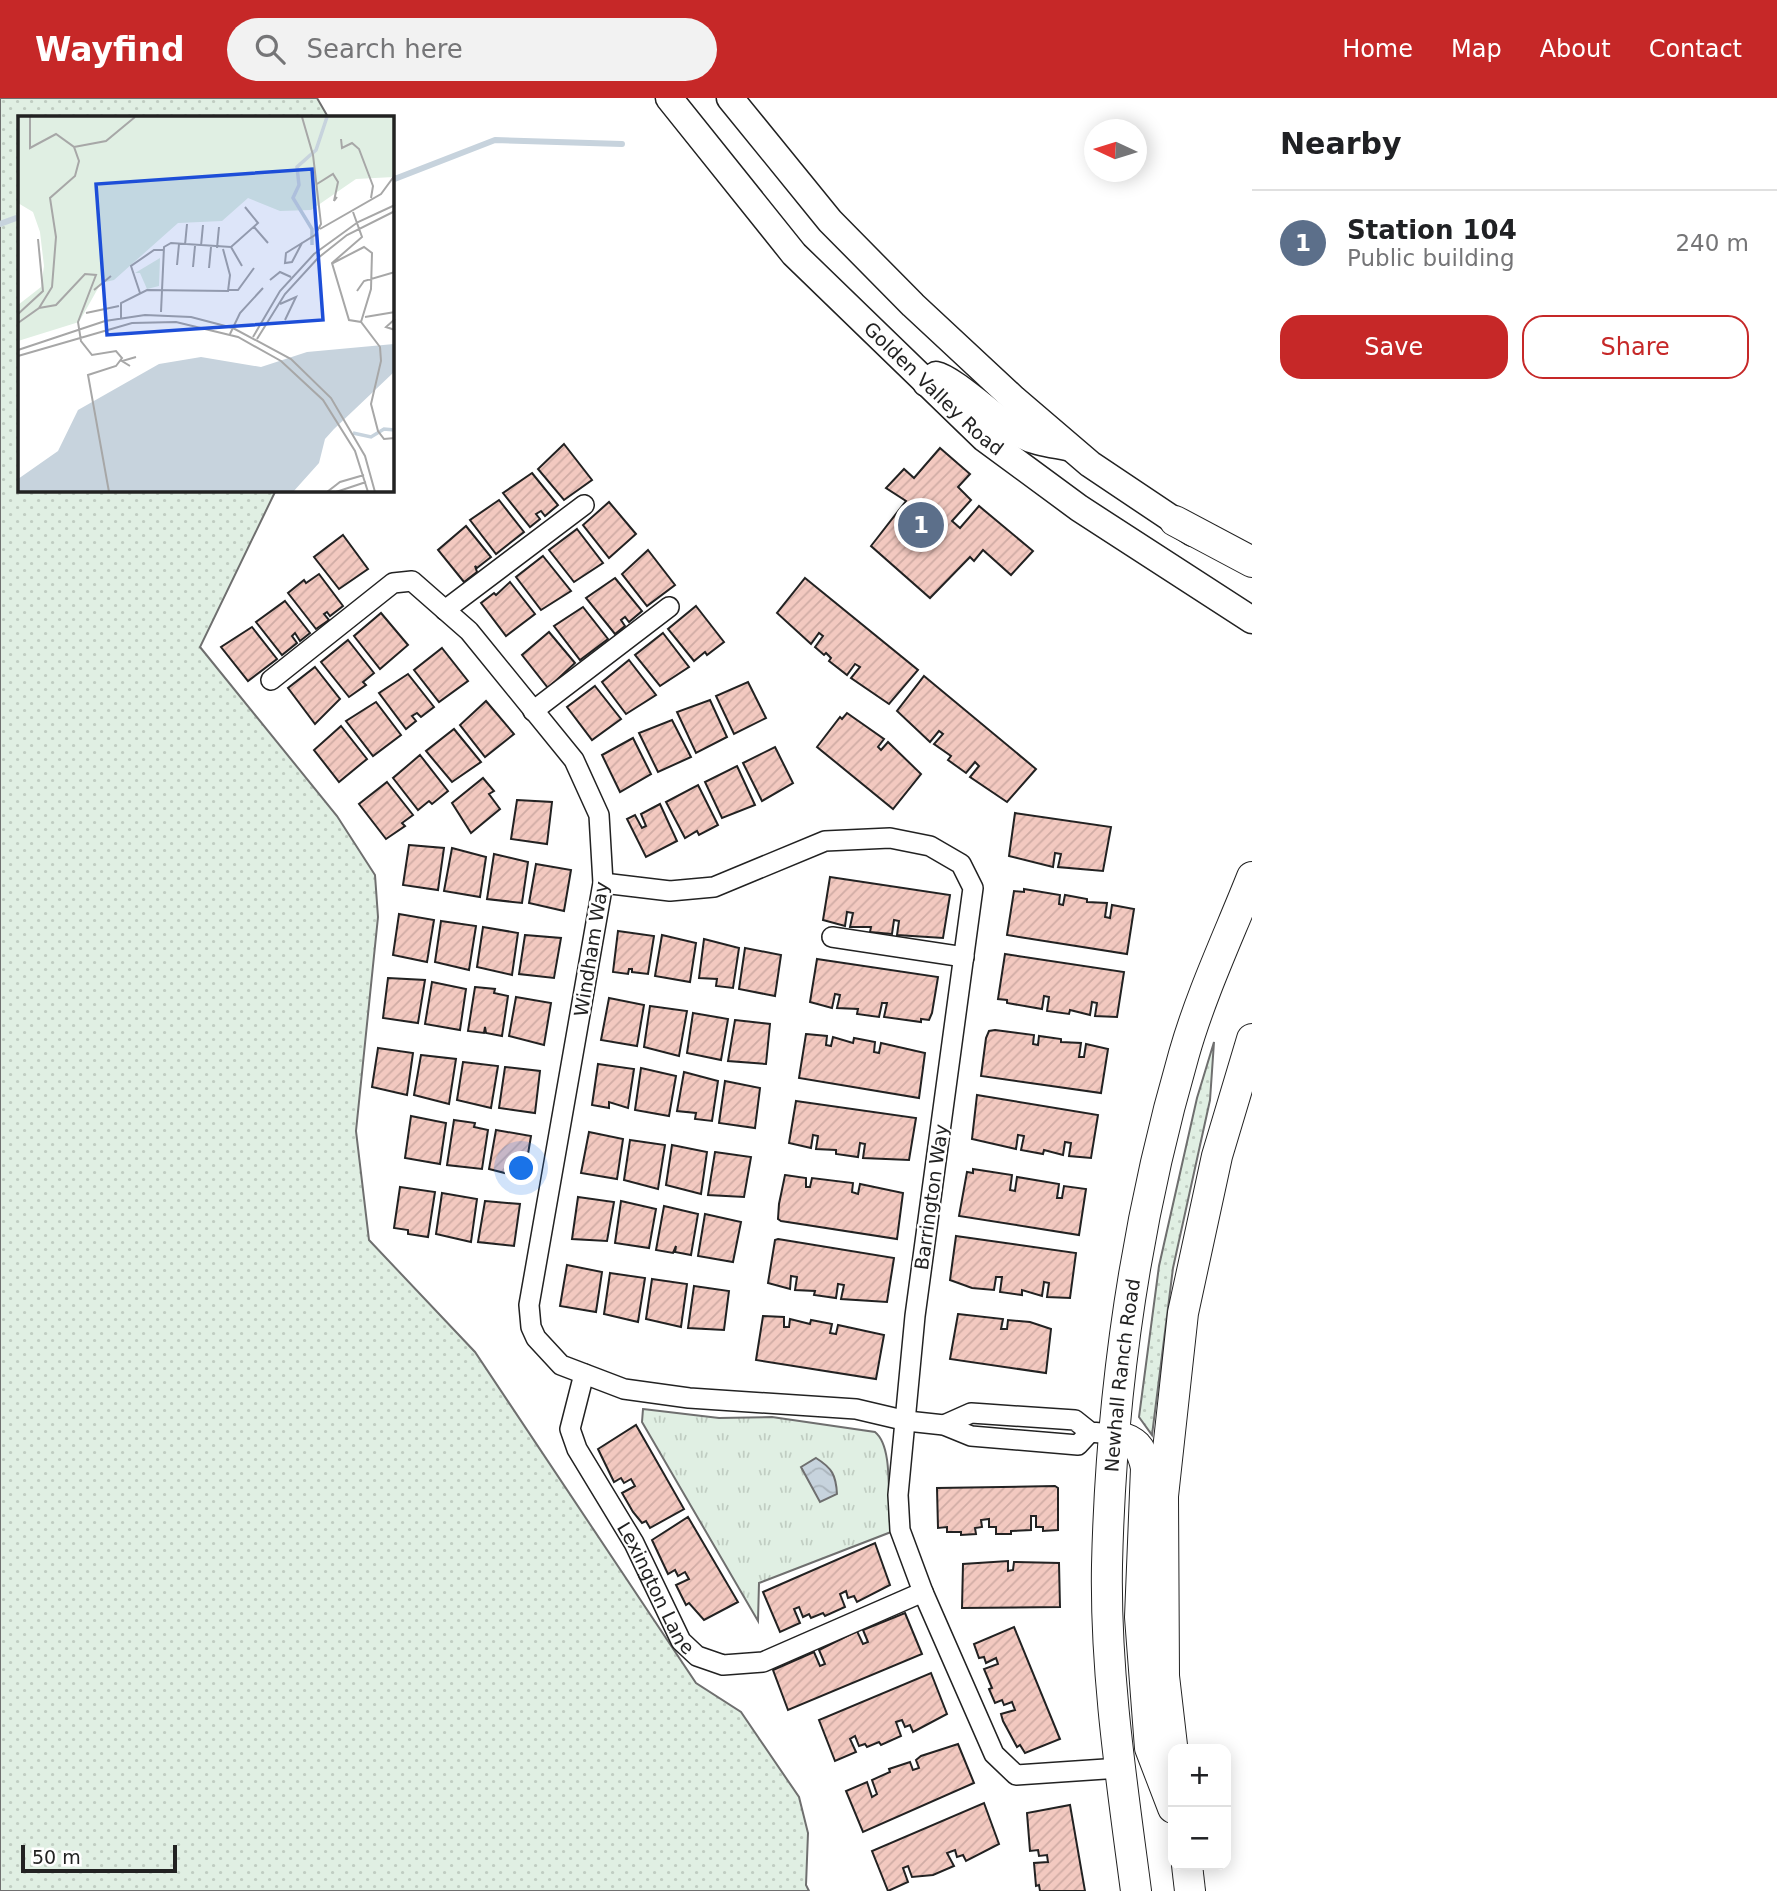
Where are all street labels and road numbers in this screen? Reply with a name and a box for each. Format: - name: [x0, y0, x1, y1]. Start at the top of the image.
- street label: Golden Valley Road: [860, 317, 1008, 460]
- street label: Windham Way: [569, 880, 613, 1018]
- street label: Barrington Way: [910, 1123, 952, 1271]
- street label: Newhall Ranch Road: [1100, 1277, 1144, 1473]
- street label: Lexington Lane: [613, 1518, 699, 1659]

